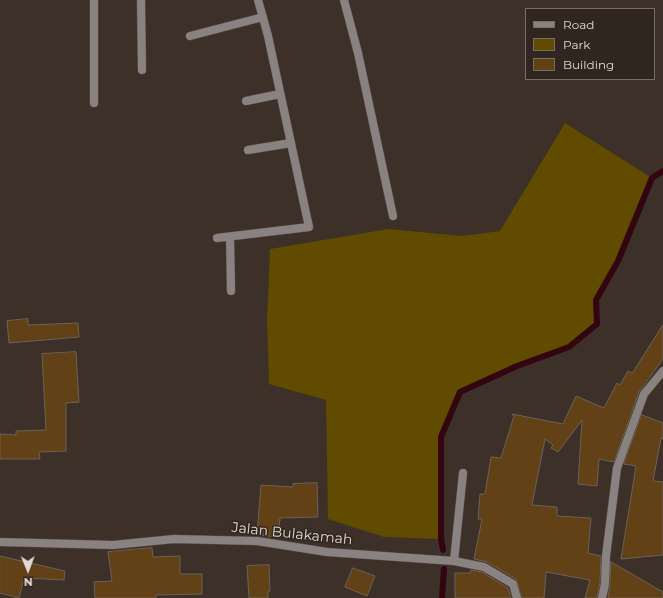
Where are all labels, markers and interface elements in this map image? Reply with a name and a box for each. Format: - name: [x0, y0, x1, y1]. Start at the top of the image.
- legend: [525, 8, 655, 80]
- text: Road: [563, 17, 594, 32]
- text: Park: [563, 37, 590, 52]
- text: Building: [563, 57, 614, 72]
- street label: Jalan Bulakamah: [231, 519, 353, 549]
- north arrow: [8, 550, 48, 590]
- text: N: [24, 575, 33, 589]

